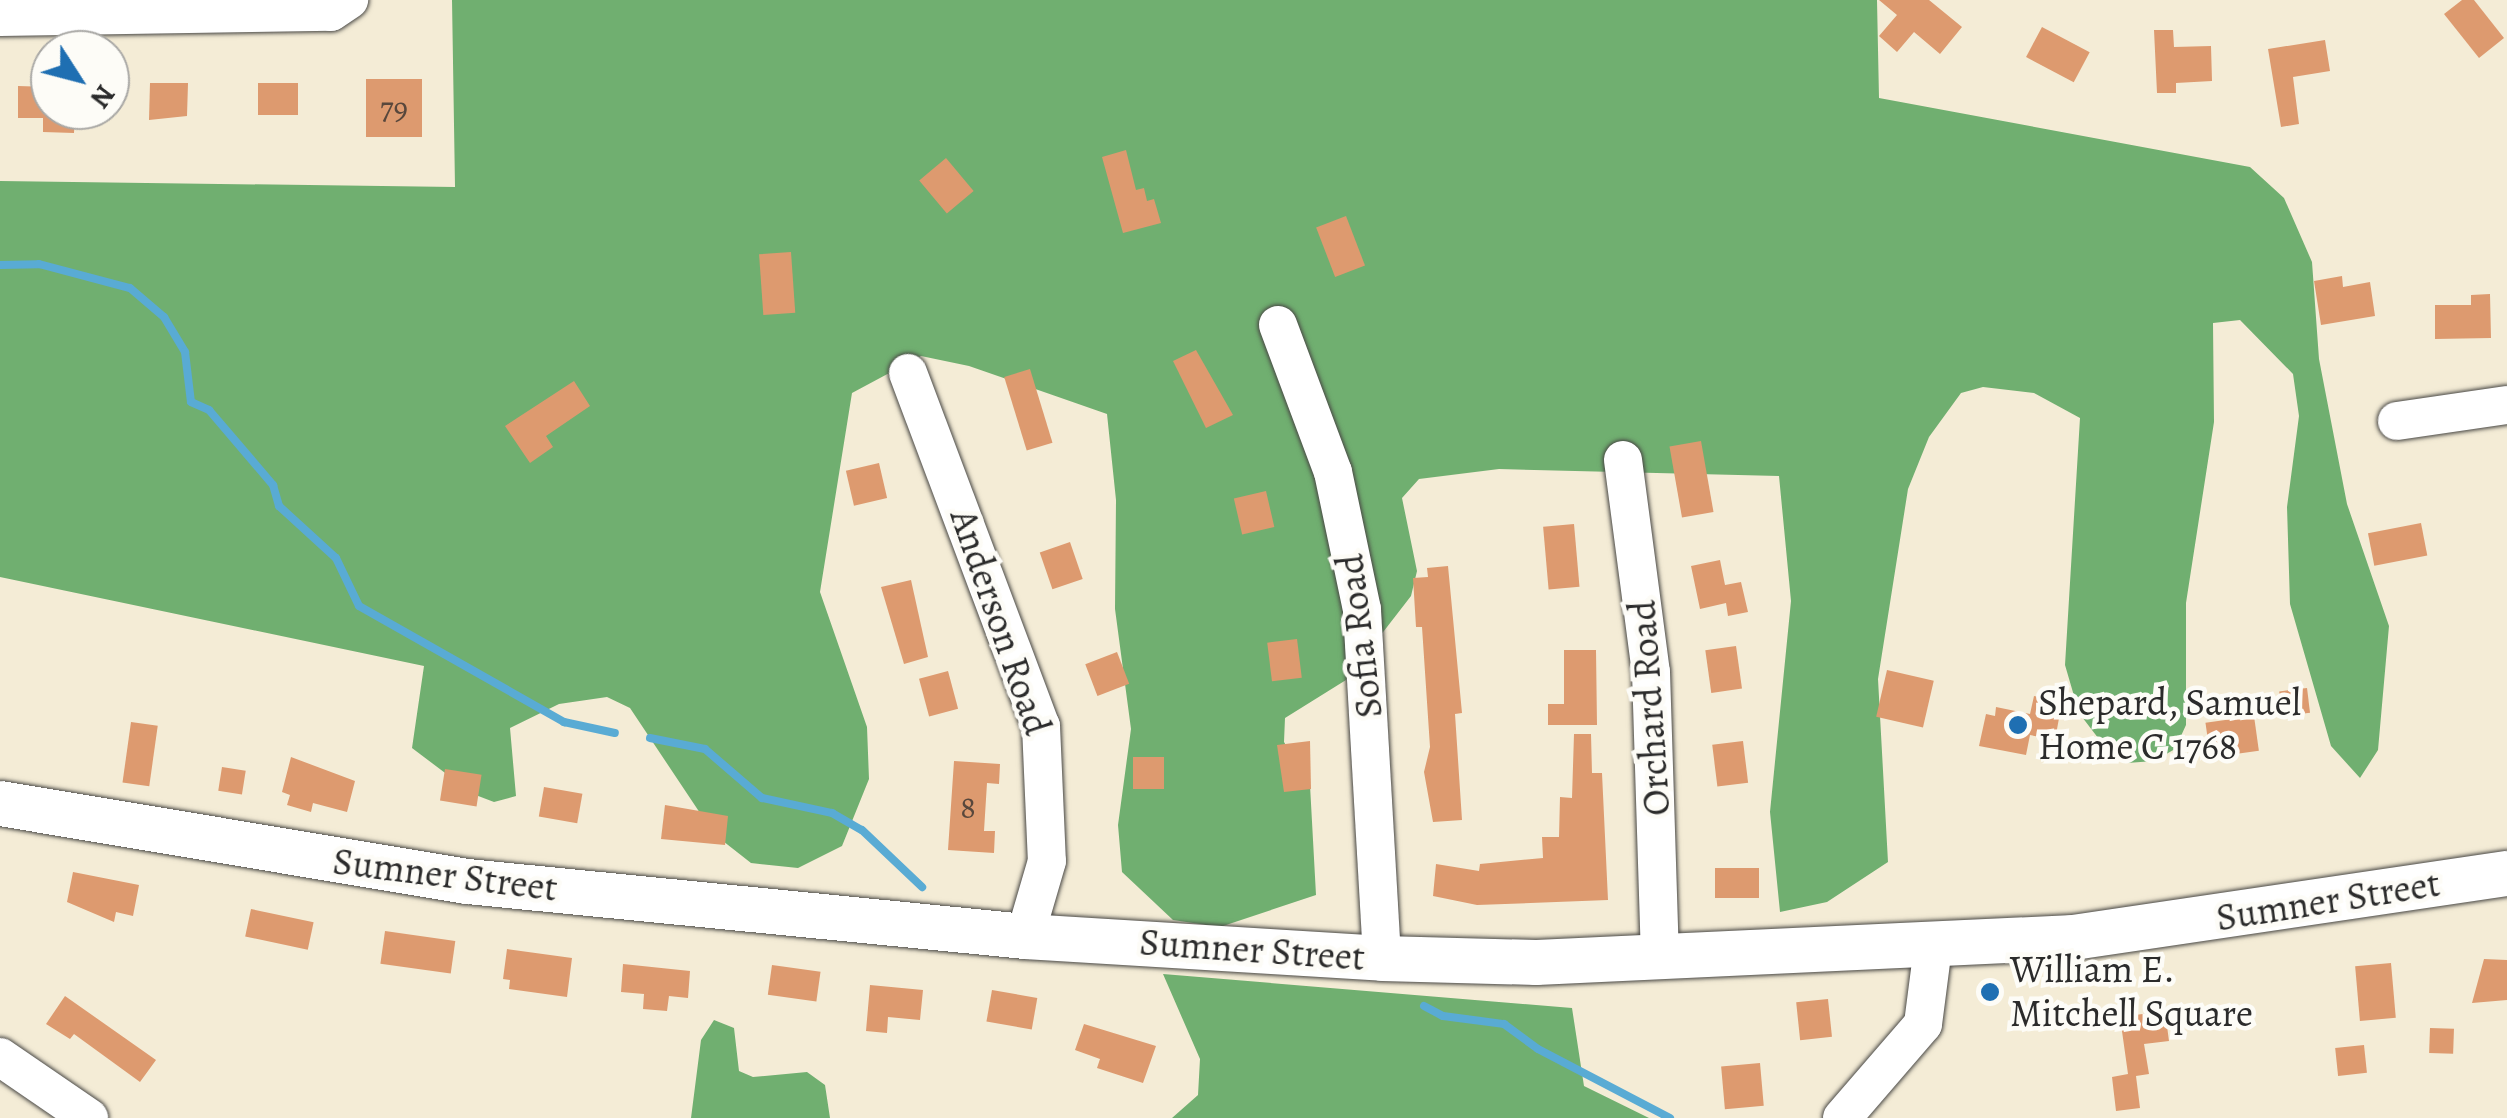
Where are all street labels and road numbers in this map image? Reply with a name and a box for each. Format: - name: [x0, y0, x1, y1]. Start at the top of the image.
- street label: Anderson Road: [940, 503, 1060, 741]
- street label: Sofia Road: [1327, 551, 1393, 721]
- street label: Orchard Road: [1620, 599, 1680, 817]
- street label: Sumner Street: [330, 839, 560, 911]
- street label: Sumner Street: [2213, 861, 2443, 941]
- street label: Sumner Street: [1138, 919, 1366, 981]

